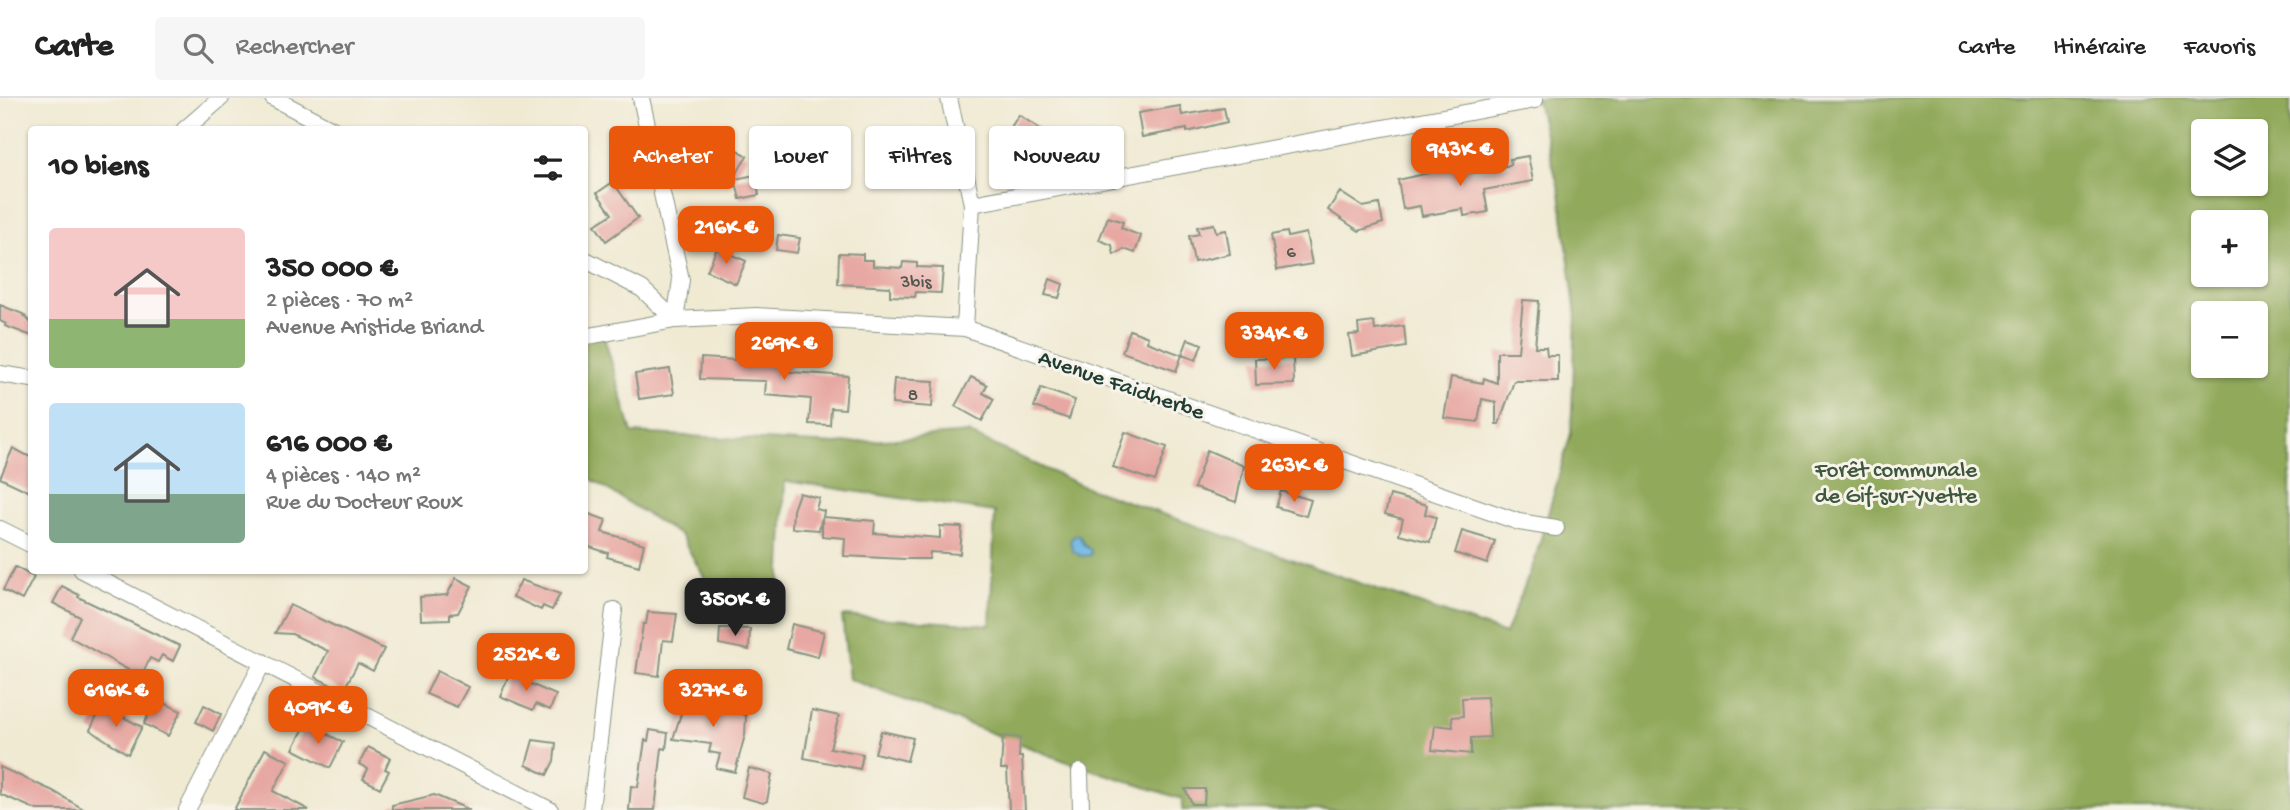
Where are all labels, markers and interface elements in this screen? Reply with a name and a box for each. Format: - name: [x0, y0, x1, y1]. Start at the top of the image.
- search box: [155, 17, 645, 80]
- text: Carte: [35, 29, 113, 67]
- icon: search: [179, 29, 217, 67]
- text: Rechercher: [235, 33, 353, 64]
- text: Carte: [1958, 34, 2015, 63]
- text: Itinéraire: [2053, 34, 2146, 63]
- text: Favoris: [2184, 34, 2255, 63]
- map controls: [2191, 119, 2268, 378]
- button: layers: [2191, 119, 2268, 196]
- chip: Acheter: [609, 126, 735, 189]
- chip: Louer: [749, 126, 851, 189]
- chip: Filtres: [865, 126, 975, 189]
- chip: Nouveau: [989, 126, 1124, 189]
- pin: 943K €: [1403, 129, 1517, 188]
- text: 943K €: [1427, 137, 1493, 164]
- icon: filters: [529, 149, 567, 187]
- text: 10 biens: [49, 151, 148, 186]
- pin: 216K €: [669, 206, 783, 266]
- button: +: [2191, 210, 2268, 287]
- text: 216K €: [694, 215, 758, 242]
- house number: 6: [1286, 242, 1296, 265]
- text: 350 000 €: [266, 253, 398, 288]
- icon: home: [105, 256, 189, 340]
- house number: 3bis: [899, 272, 933, 295]
- text: 2 pièces · 70 m²: [266, 288, 413, 315]
- button: −: [2191, 301, 2268, 378]
- pin: 334K €: [1217, 313, 1331, 372]
- text: Avenue Aristide Briand: [266, 315, 483, 342]
- text: 334K €: [1241, 321, 1307, 348]
- pin: 269K €: [727, 322, 841, 382]
- text: 269K €: [751, 331, 817, 358]
- street label: Avenue Faidherbe: [1034, 345, 1209, 428]
- house number: 8: [908, 385, 918, 408]
- text: 616 000 €: [266, 428, 392, 463]
- icon: home: [105, 431, 189, 515]
- pin: 263K €: [1237, 444, 1351, 504]
- text: 263K €: [1261, 453, 1327, 480]
- park label: Forêt communale de Gif-sur-Yvette: [1814, 458, 1978, 511]
- text: 4 pièces · 140 m²: [266, 463, 421, 490]
- text: Rue du Docteur Roux: [266, 490, 463, 517]
- pin: 350K €: [678, 578, 792, 638]
- text: 350K €: [701, 587, 769, 614]
- pin: 252K €: [469, 634, 583, 693]
- text: 252K €: [493, 642, 559, 669]
- pin: 616K €: [59, 670, 173, 729]
- pin: 327K €: [656, 670, 770, 729]
- text: 616K €: [84, 678, 148, 705]
- text: 327K €: [680, 678, 746, 705]
- pin: 409K €: [261, 686, 375, 746]
- text: 409K €: [284, 695, 352, 722]

